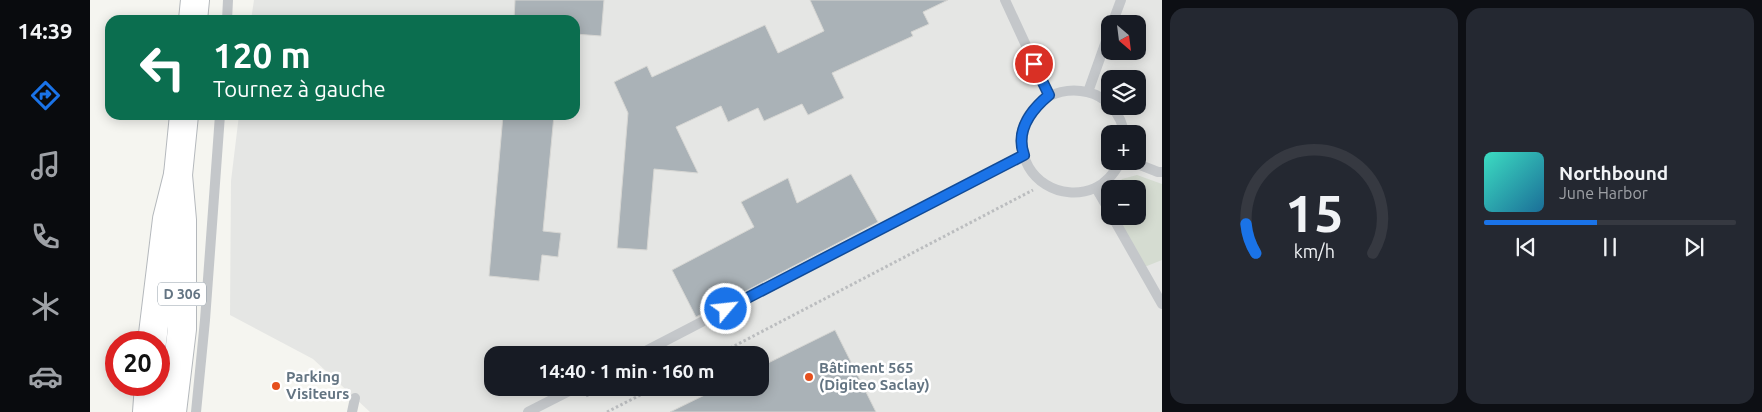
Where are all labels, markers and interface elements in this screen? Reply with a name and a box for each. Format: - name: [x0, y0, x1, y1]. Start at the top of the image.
- north arrow: [1101, 15, 1146, 60]
- map controls: [1101, 15, 1146, 225]
- text: 14:39: [17, 18, 73, 43]
- icon: left: [130, 35, 195, 100]
- text: 120 m: [213, 35, 311, 75]
- pin: [1013, 43, 1055, 85]
- icon: arrive: [1020, 50, 1048, 78]
- button: layers: [1101, 70, 1146, 115]
- text: Tournez à gauche: [213, 76, 386, 101]
- icon: directions: [28, 78, 63, 113]
- button: +: [1101, 125, 1146, 170]
- icon: music: [28, 148, 63, 183]
- text: Northbound: [1559, 162, 1668, 184]
- button: −: [1101, 180, 1146, 225]
- text: 15: [1285, 184, 1343, 242]
- text: June Harbor: [1559, 184, 1648, 202]
- icon: phone: [28, 219, 63, 254]
- icon: previous: [1512, 233, 1540, 261]
- icon: pause: [1596, 233, 1624, 261]
- icon: next: [1680, 233, 1708, 261]
- text: km/h: [1293, 241, 1335, 261]
- road number: D 306: [158, 282, 206, 306]
- position arrow: [699, 282, 751, 334]
- icon: climate: [28, 289, 63, 324]
- speed limit sign: 20: [105, 331, 170, 396]
- icon: car: [28, 359, 63, 394]
- place label: Bâtiment 565 (Digiteo Saclay): [819, 359, 930, 393]
- text: 14:40 · 1 min · 160 m: [539, 360, 714, 382]
- place label: Parking Visiteurs: [286, 368, 349, 402]
- marker: Bâtiment 565 (Digiteo Saclay): [803, 371, 815, 383]
- marker: Parking Visiteurs: [270, 380, 282, 392]

